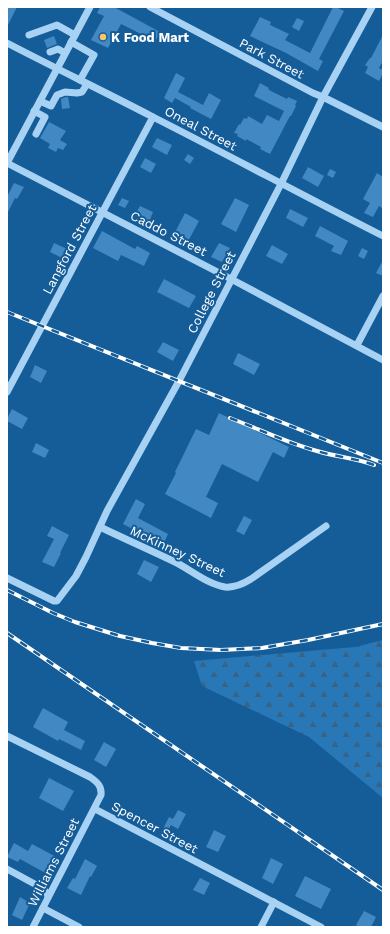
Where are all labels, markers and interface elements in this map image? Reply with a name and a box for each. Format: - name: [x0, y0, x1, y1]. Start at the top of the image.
- place label: K Food Mart: [111, 30, 189, 45]
- marker: K Food Mart: [98, 32, 108, 42]
- street label: Park Street: [237, 35, 307, 82]
- street label: Oneal Street: [162, 103, 240, 154]
- street label: Langford Street: [39, 201, 100, 297]
- street label: Caddo Street: [128, 208, 210, 259]
- street label: College Street: [184, 248, 239, 336]
- street label: McKinney Street: [128, 523, 228, 580]
- street label: Spencer Street: [109, 798, 201, 857]
- street label: Williams Street: [25, 815, 83, 909]

